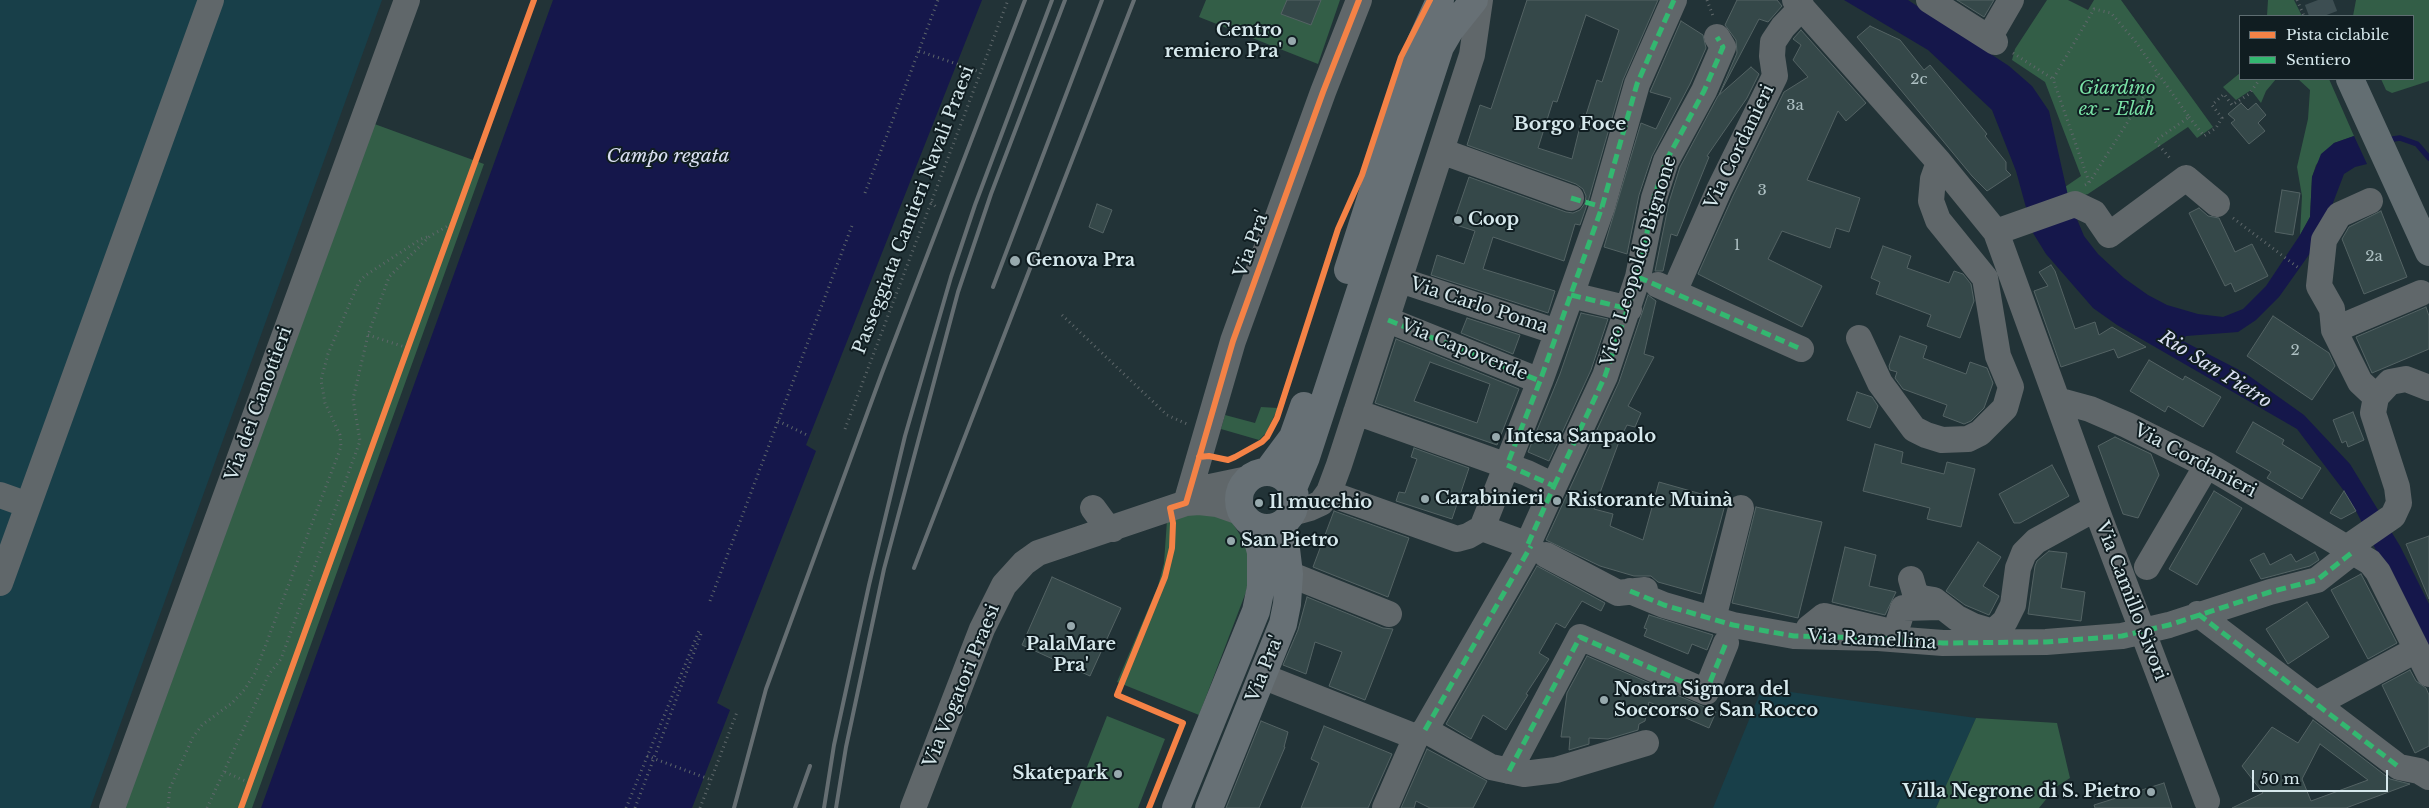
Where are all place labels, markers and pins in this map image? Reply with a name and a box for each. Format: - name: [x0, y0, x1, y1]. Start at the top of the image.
- place label: Centro remiero Pra': [1164, 20, 1282, 62]
- marker: Centro remiero Pra': [1286, 35, 1298, 47]
- place label: Coop: [1468, 209, 1519, 231]
- marker: Coop: [1452, 214, 1464, 226]
- place label: Genova Pra: [1026, 250, 1135, 272]
- marker: Genova Pra: [1008, 254, 1022, 268]
- place label: Intesa Sanpaolo: [1506, 426, 1656, 448]
- marker: Intesa Sanpaolo: [1490, 431, 1502, 443]
- place label: Carabinieri: [1435, 488, 1544, 510]
- place label: Ristorante Muinà: [1567, 490, 1733, 512]
- place label: Il mucchio: [1269, 492, 1372, 514]
- marker: Carabinieri: [1419, 493, 1431, 505]
- marker: Ristorante Muinà: [1551, 495, 1563, 507]
- marker: Il mucchio: [1253, 497, 1265, 509]
- place label: San Pietro: [1241, 530, 1339, 552]
- marker: San Pietro: [1225, 535, 1237, 547]
- marker: PalaMare Pra': [1065, 620, 1077, 632]
- place label: PalaMare Pra': [1026, 634, 1116, 676]
- place label: Nostra Signora del Soccorso e San Rocco: [1614, 679, 1818, 722]
- marker: Nostra Signora del Soccorso e San Rocco: [1598, 694, 1610, 706]
- place label: Skatepark: [1013, 763, 1108, 785]
- marker: Skatepark: [1112, 768, 1124, 780]
- place label: Villa Negrone di S. Pietro: [1903, 781, 2141, 803]
- marker: Villa Negrone di S. Pietro: [2145, 786, 2157, 798]

